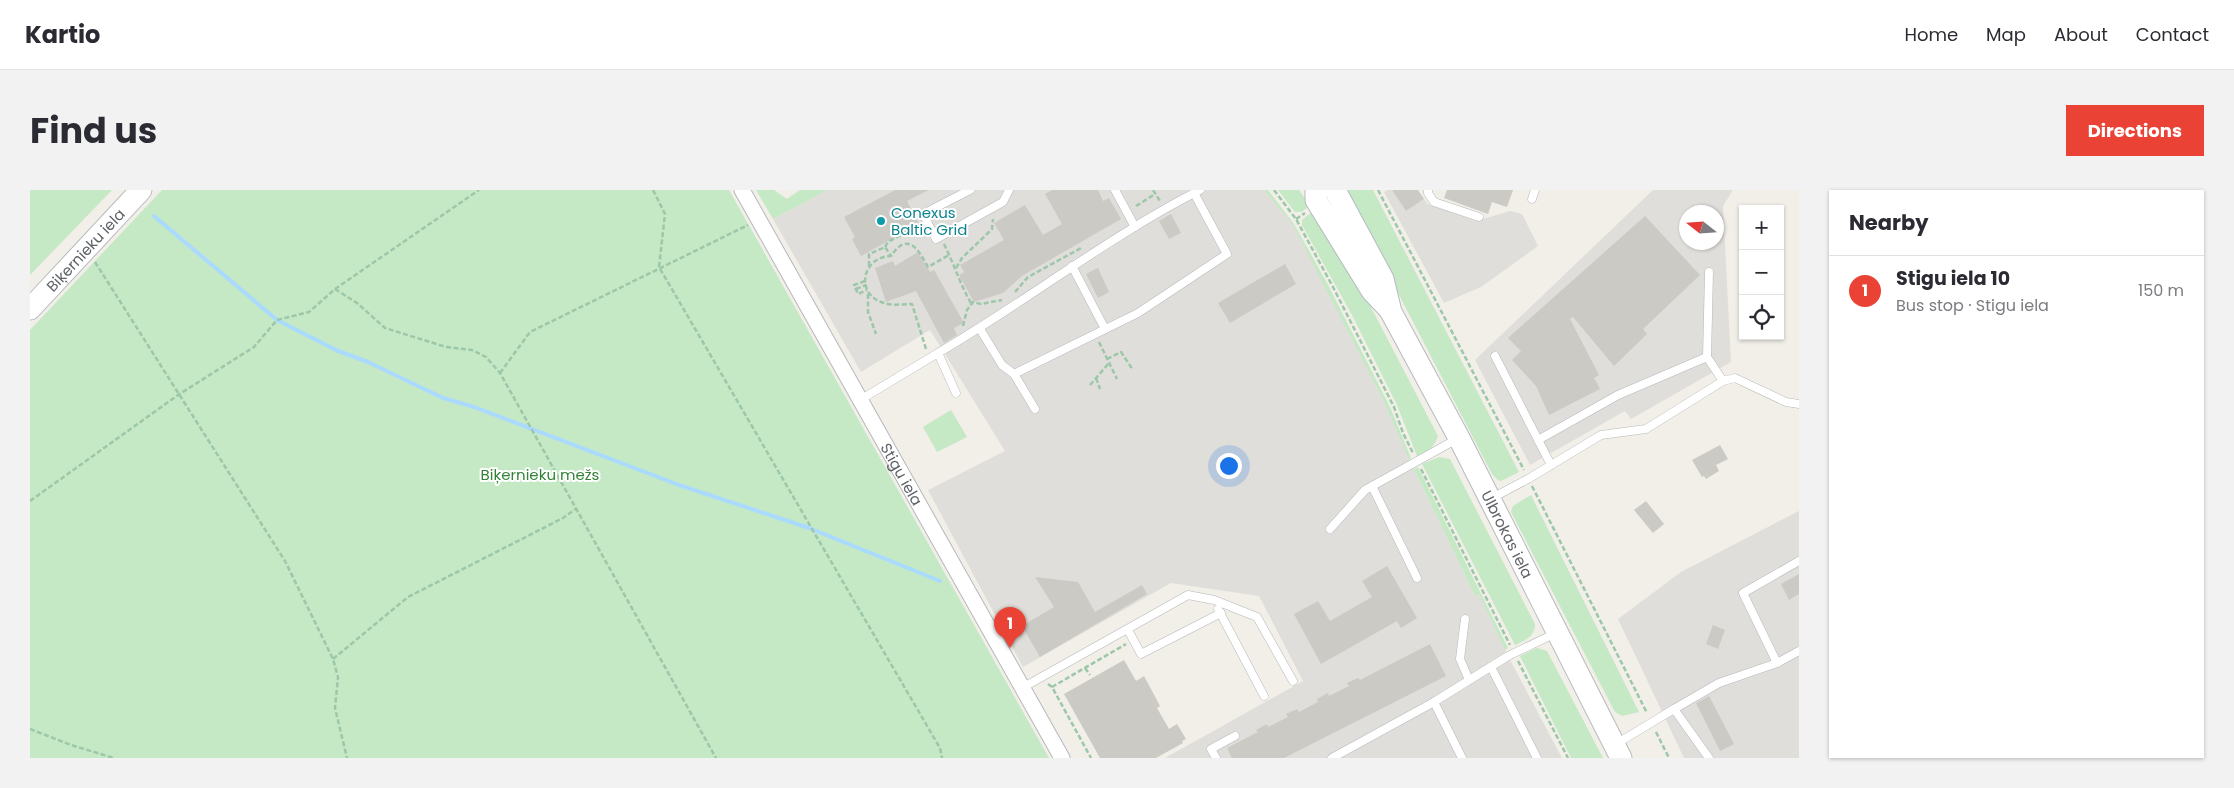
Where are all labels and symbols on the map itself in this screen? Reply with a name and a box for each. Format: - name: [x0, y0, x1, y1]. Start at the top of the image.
- place label: Conexus Baltic Grid: [891, 202, 967, 240]
- street label: Biķernieku iela: [41, 204, 129, 296]
- north arrow: [1679, 205, 1724, 250]
- marker: Conexus Baltic Grid: [875, 215, 887, 227]
- street label: Stigu iela: [876, 439, 928, 509]
- your location: [1216, 453, 1242, 479]
- park label: Biķernieku mežs: [481, 464, 600, 485]
- street label: Ulbrokas iela: [1477, 487, 1539, 582]
- pin: 1: [994, 607, 1026, 648]

